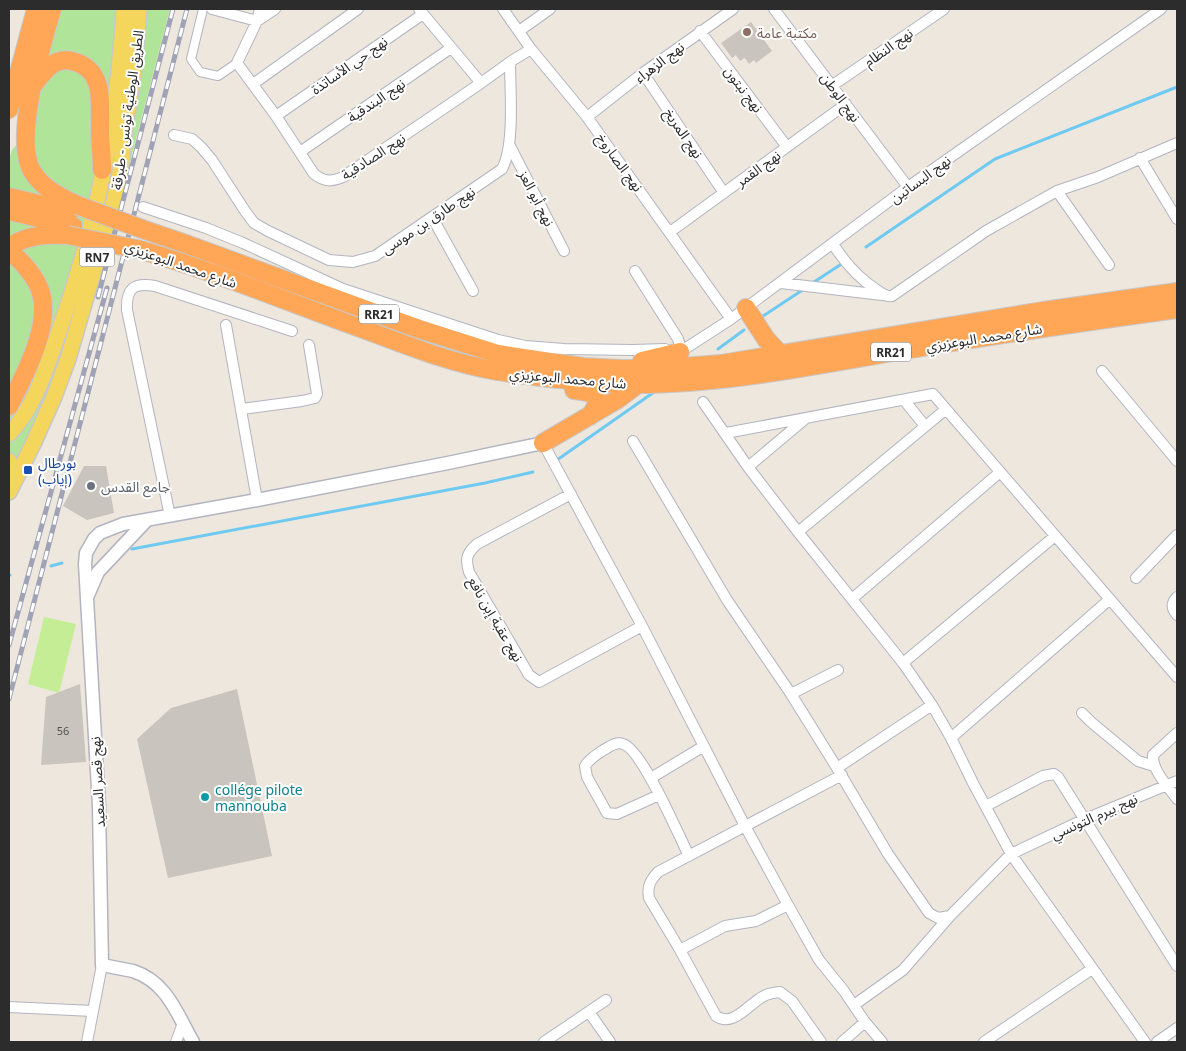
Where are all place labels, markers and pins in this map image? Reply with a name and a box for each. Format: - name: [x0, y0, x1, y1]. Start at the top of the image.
- place label: مكتبة عامة: [757, 23, 817, 42]
- marker: مكتبة عامة: [741, 26, 753, 38]
- place label: بورطال (إياب): [38, 453, 77, 489]
- marker: بورطال (إياب): [22, 464, 34, 476]
- place label: جامع القدس: [101, 477, 170, 498]
- marker: جامع القدس: [85, 480, 97, 492]
- place label: collége pilote mannouba: [215, 780, 303, 815]
- marker: collége pilote mannouba: [199, 791, 211, 803]

